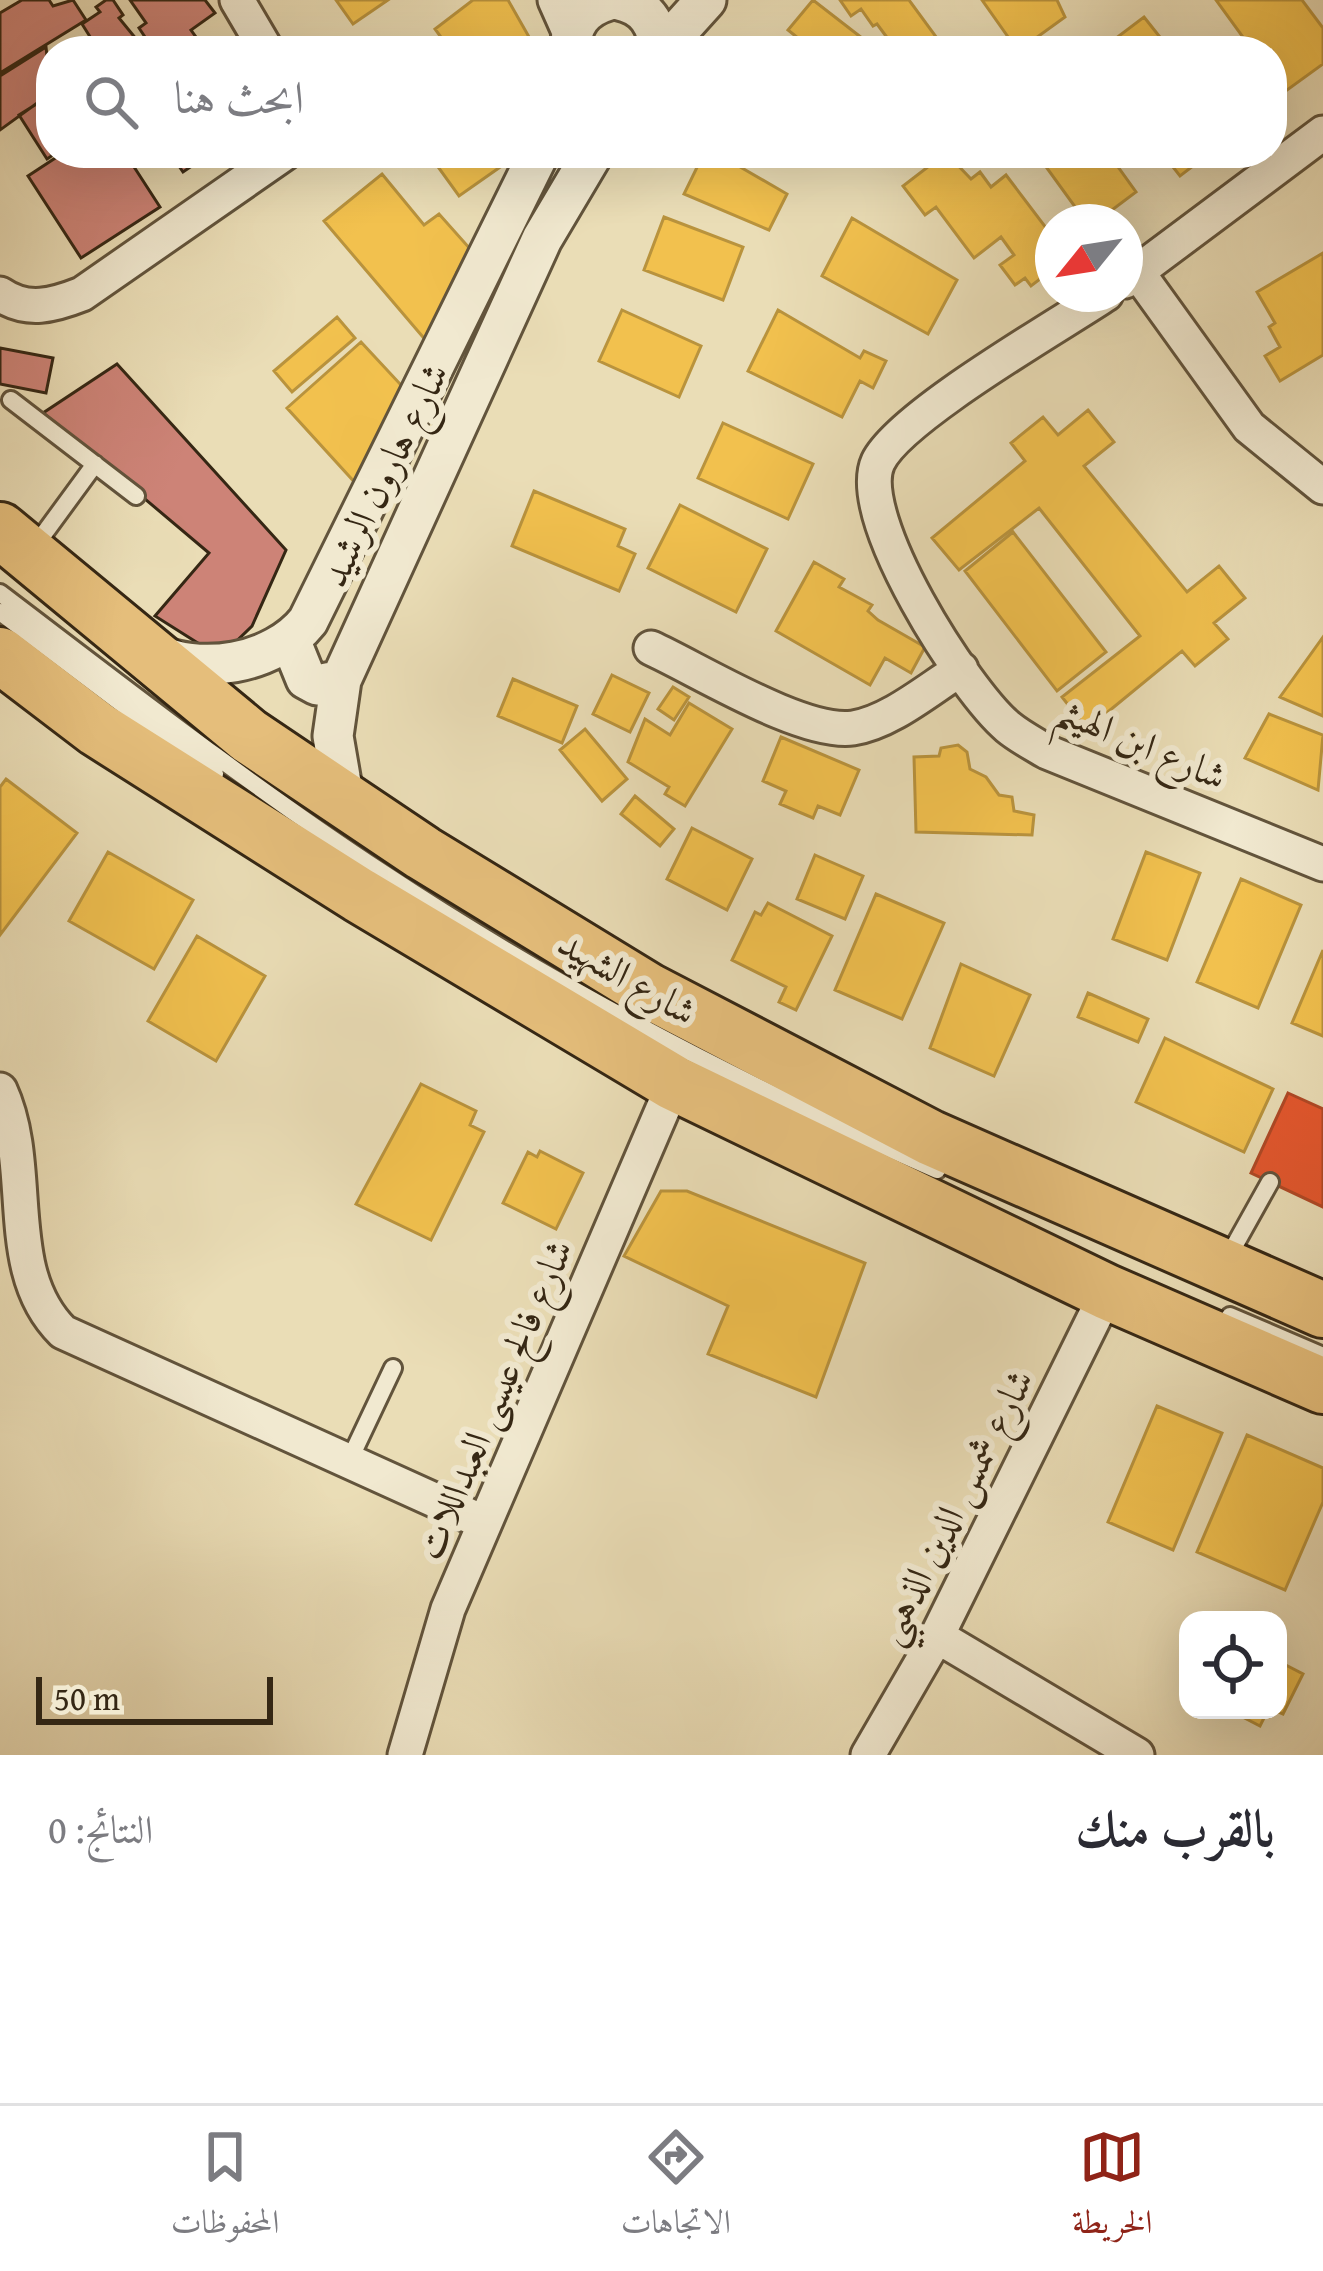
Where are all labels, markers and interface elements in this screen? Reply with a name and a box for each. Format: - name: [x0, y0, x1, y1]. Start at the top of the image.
- search box: [36, 36, 1287, 168]
- text: ابحث هنا: [174, 64, 304, 129]
- icon: search: [78, 69, 144, 135]
- north arrow: [1035, 204, 1143, 312]
- street label: شارع هارون الرشيد: [304, 352, 466, 598]
- street label: شارع ابن الهيثم: [1044, 681, 1236, 814]
- street label: شارع الشهيد: [545, 913, 708, 1043]
- street label: شارع فالح عيسى العبداللات: [400, 1230, 592, 1570]
- street label: شارع شمس الدين الذهبي: [859, 1358, 1055, 1658]
- map controls: [1179, 1611, 1287, 1719]
- button: locate: [1179, 1611, 1287, 1719]
- scale bar: [36, 1671, 273, 1724]
- text: 50 m: [54, 1674, 120, 1722]
- text: بالقرب منك: [1075, 1790, 1275, 1865]
- text: النتائج: 0: [48, 1800, 153, 1857]
- tab: المحفوظات: [171, 2124, 279, 2254]
- tab: الاتجاهات: [621, 2124, 731, 2254]
- tab: الخريطة: [1072, 2124, 1152, 2254]

